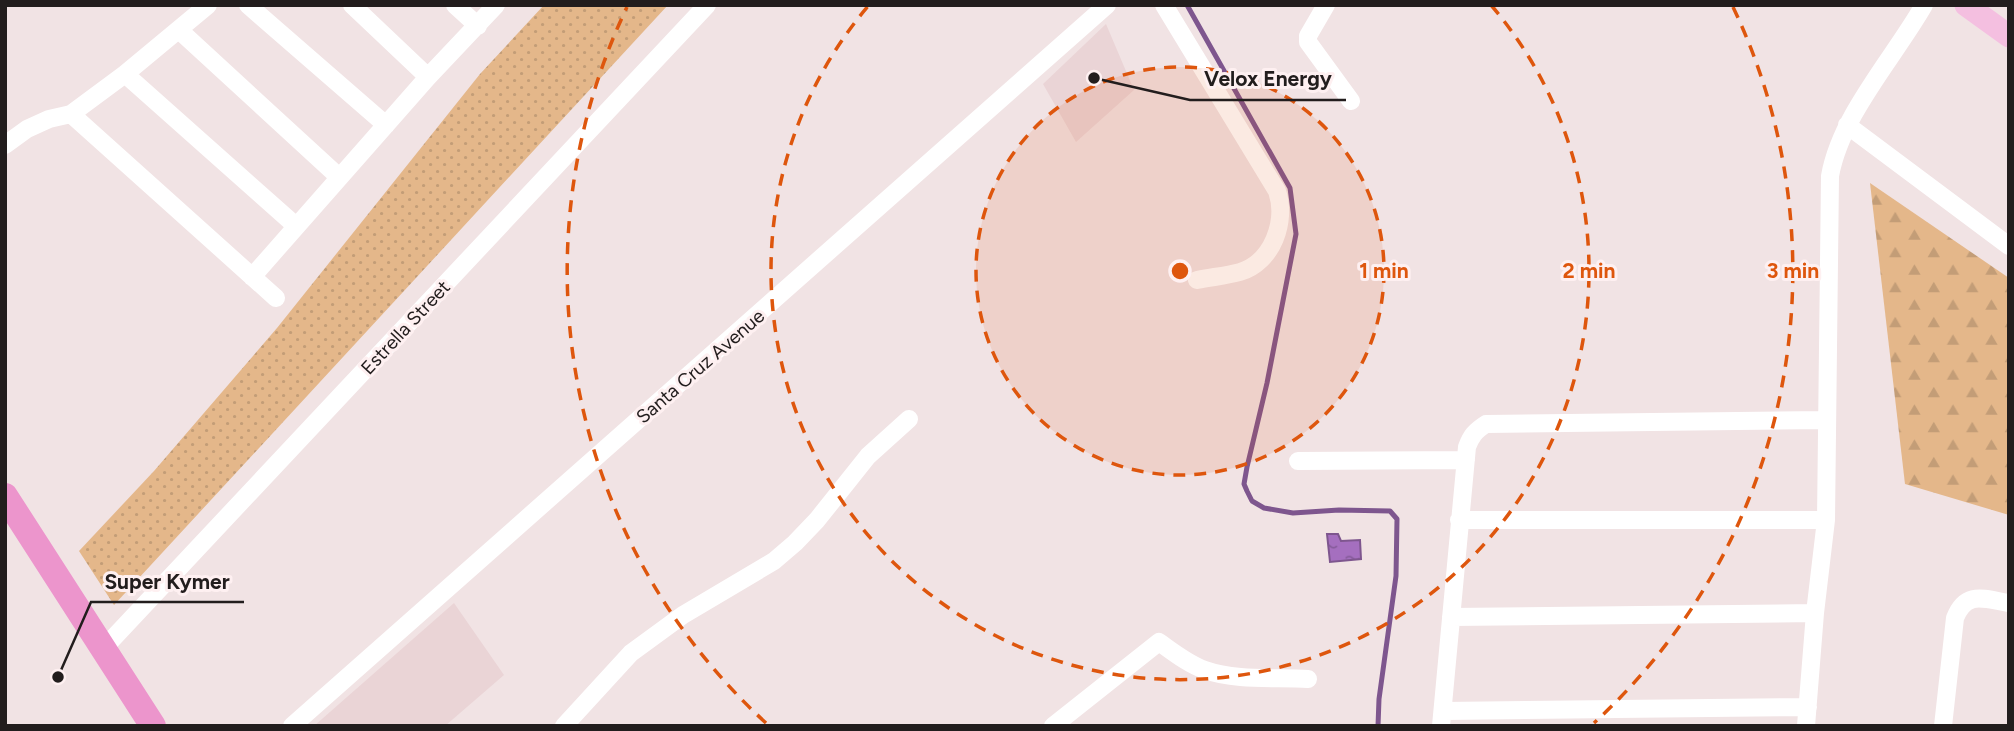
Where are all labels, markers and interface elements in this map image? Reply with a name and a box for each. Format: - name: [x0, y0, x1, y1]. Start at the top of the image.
- callout: Velox Energy: [1190, 58, 1346, 100]
- text: Velox Energy: [1204, 66, 1333, 91]
- text: 1 min: [1359, 258, 1409, 283]
- text: 2 min: [1563, 258, 1615, 283]
- text: 3 min: [1767, 258, 1819, 283]
- centre of rings: [1168, 259, 1192, 283]
- street label: Estrella Street: [356, 276, 455, 379]
- street label: Santa Cruz Avenue: [631, 304, 769, 428]
- callout: Super Kymer: [91, 560, 244, 602]
- text: Super Kymer: [104, 569, 230, 594]

